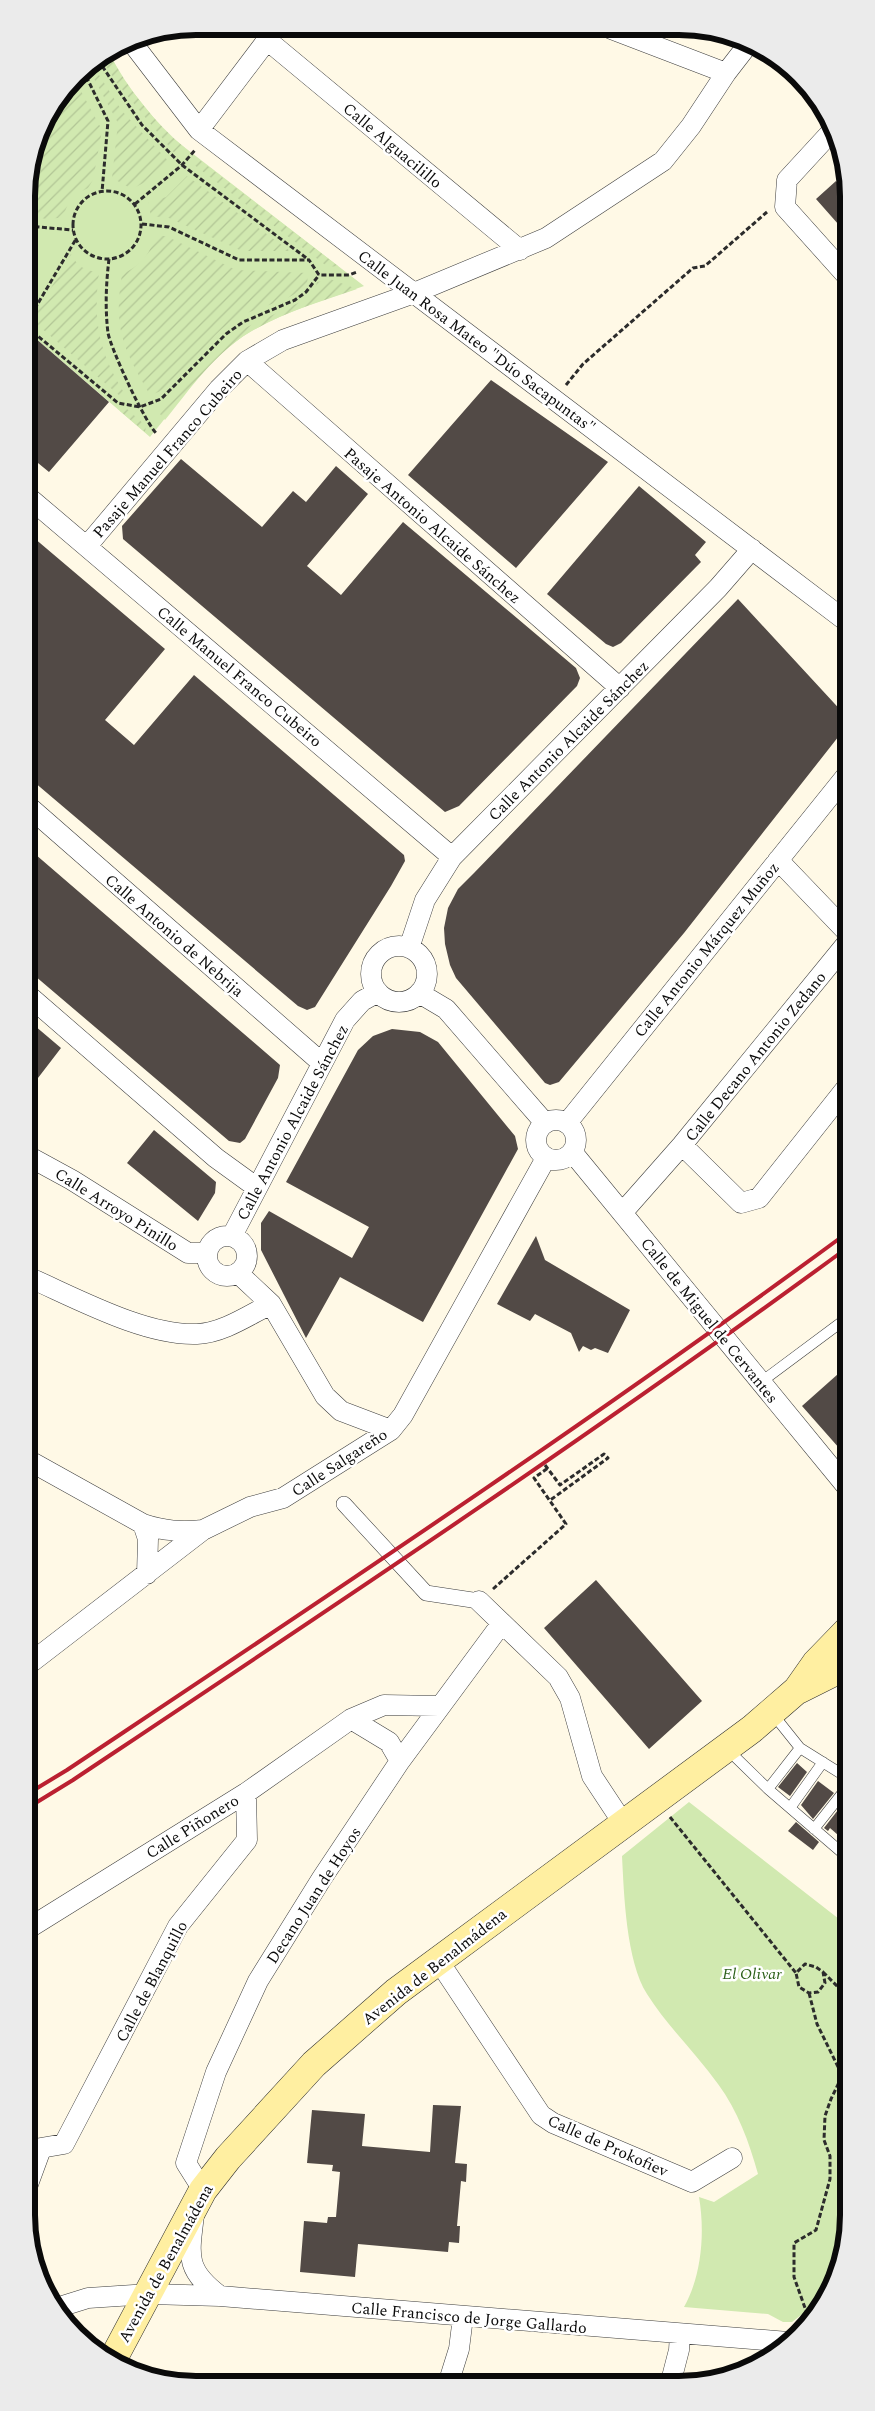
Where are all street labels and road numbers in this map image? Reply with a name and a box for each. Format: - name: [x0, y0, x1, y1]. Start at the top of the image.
- street label: Calle Alguacilillo: [338, 97, 447, 195]
- street label: Calle Juan Rosa Mateo "Dúo Sacapuntas": [353, 244, 600, 439]
- street label: Pasaje Manuel Franco Cubeiro: [87, 364, 248, 544]
- street label: Pasaje Antonio Alcaide Sánchez: [338, 442, 526, 610]
- street label: Calle Manuel Franco Cubeiro: [152, 600, 327, 753]
- street label: Calle Antonio Alcaide Sánchez: [483, 655, 655, 827]
- street label: Calle Antonio Márquez Muñoz: [628, 857, 785, 1043]
- street label: Calle Antonio de Nebrija: [100, 869, 249, 1003]
- street label: Calle Decano Antonio Zedano: [679, 966, 832, 1147]
- street label: Calle Antonio Alcaide Sánchez: [231, 1020, 355, 1225]
- street label: Calle Arroyo Pinillo: [50, 1162, 183, 1258]
- street label: Calle de Miguel de Cervantes: [635, 1233, 784, 1409]
- street label: Calle Salgareño: [287, 1423, 392, 1503]
- street label: Calle Piñonero: [141, 1789, 244, 1865]
- street label: Decano Juan de Hoyos: [260, 1822, 367, 1969]
- street label: Avenida de Benalmádena: [357, 1902, 512, 2031]
- street label: Calle de Blanquillo: [110, 1917, 194, 2046]
- street label: Calle de Prokofiev: [544, 2109, 673, 2184]
- street label: Avenida de Benalmádena: [112, 2180, 220, 2347]
- street label: Calle Francisco de Jorge Gallardo: [350, 2296, 588, 2340]

